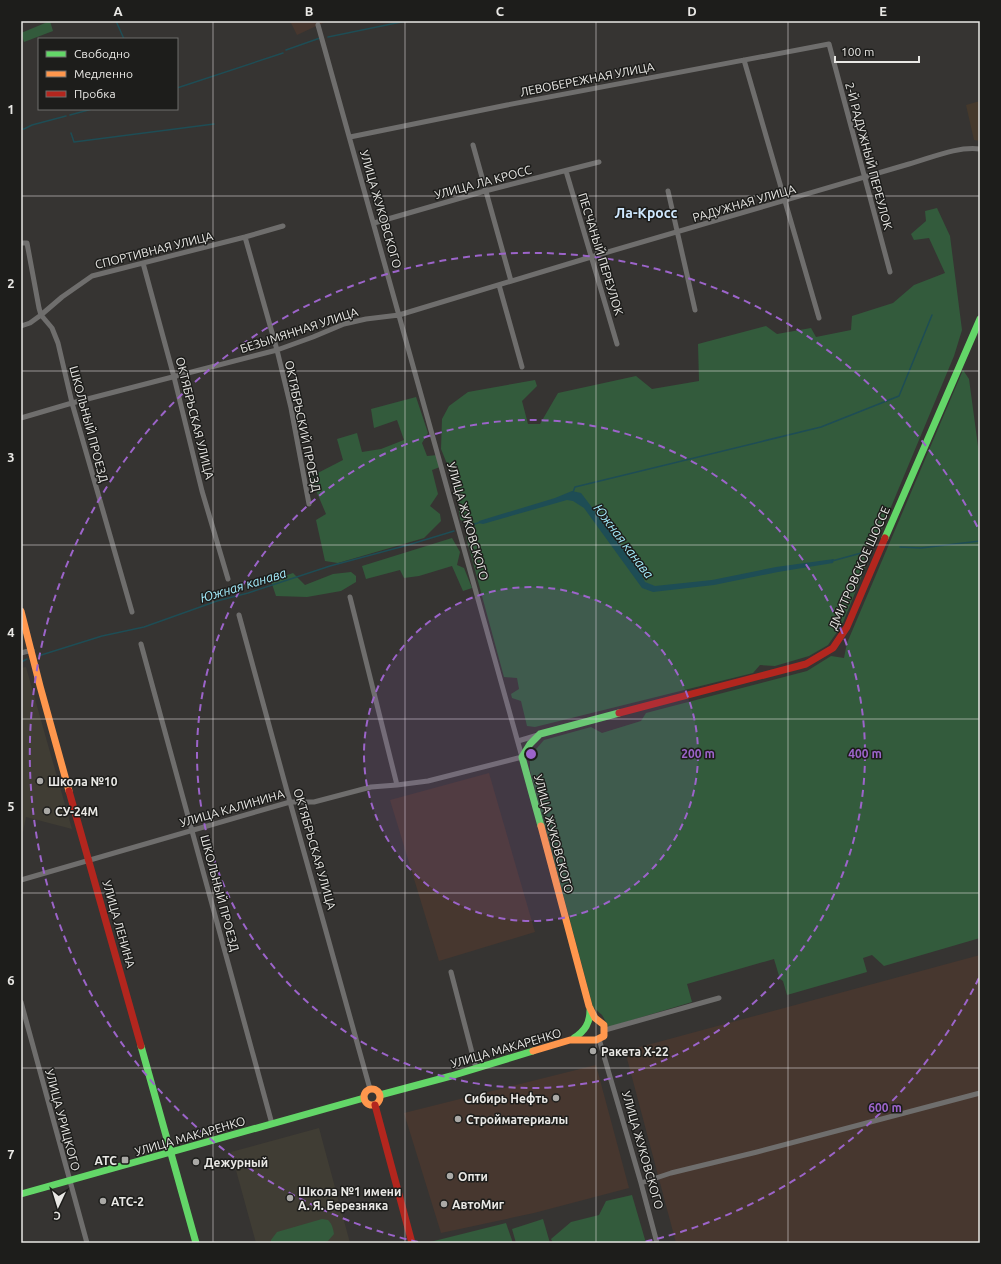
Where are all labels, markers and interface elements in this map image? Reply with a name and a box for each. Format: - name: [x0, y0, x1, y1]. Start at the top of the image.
- text: A: [113, 4, 123, 18]
- text: B: [305, 4, 314, 18]
- text: C: [496, 4, 505, 18]
- text: D: [687, 4, 697, 18]
- text: E: [879, 4, 887, 18]
- legend: [38, 38, 178, 110]
- scale bar: [835, 38, 919, 64]
- text: 100 m: [841, 45, 874, 58]
- text: Свободно: [74, 47, 130, 60]
- street label: ЛЕВОБЕРЕЖНАЯ УЛИЦА: [519, 60, 655, 98]
- text: Медленно: [74, 67, 133, 80]
- street label: 2-Й РАДУЖНЫЙ ПЕРЕУЛОК: [843, 81, 895, 232]
- text: Пробка: [74, 87, 116, 100]
- text: 1: [7, 102, 15, 116]
- street label: УЛИЦА ЖУКОВСКОГО: [358, 148, 404, 270]
- street label: УЛИЦА ЛА КРОСС: [433, 163, 533, 201]
- street label: РАДУЖНАЯ УЛИЦА: [691, 182, 797, 224]
- street label: ПЕСЧАНЫЙ ПЕРЕУЛОК: [576, 191, 626, 317]
- district label: Ла-Кросс: [615, 205, 678, 221]
- street label: СПОРТИВНАЯ УЛИЦА: [94, 229, 215, 271]
- text: 2: [7, 276, 15, 290]
- street label: БЕЗЫМЯННАЯ УЛИЦА: [238, 305, 360, 355]
- street label: ОКТЯБРЬСКАЯ УЛИЦА: [174, 356, 217, 481]
- street label: ОКТЯБРЬСКИЙ ПРОЕЗД: [283, 359, 323, 493]
- street label: ШКОЛЬНЫЙ ПРОЕЗД: [67, 365, 111, 483]
- text: 3: [7, 450, 15, 464]
- street label: УЛИЦА ЖУКОВСКОГО: [445, 460, 491, 582]
- water label: Южная канава: [591, 501, 657, 581]
- street label: ДМИТРОВСКОЕ ШОССЕ: [826, 504, 892, 632]
- water label: Южная канава: [198, 565, 288, 605]
- text: 4: [7, 625, 15, 639]
- centre of rings: [524, 747, 538, 761]
- text: 200 m: [681, 747, 715, 760]
- text: 400 m: [848, 747, 882, 760]
- street label: УЛИЦА ЖУКОВСКОГО: [532, 773, 576, 895]
- place label: Школа №10: [48, 775, 118, 788]
- marker: Школа №10: [35, 776, 45, 786]
- street label: УЛИЦА КАЛИНИНА: [178, 787, 286, 829]
- street label: ОКТЯБРЬСКАЯ УЛИЦА: [291, 787, 339, 911]
- text: 5: [7, 799, 15, 813]
- place label: СУ-24М: [55, 805, 98, 818]
- marker: СУ-24М: [42, 806, 52, 816]
- street label: ШКОЛЬНЫЙ ПРОЕЗД: [198, 834, 242, 952]
- street label: УЛИЦА ЛЕНИНА: [100, 879, 138, 969]
- text: 6: [7, 973, 15, 987]
- street label: УЛИЦА МАКАРЕНКО: [449, 1026, 563, 1070]
- place label: Ракета Х-22: [601, 1045, 669, 1058]
- marker: Ракета Х-22: [588, 1046, 598, 1056]
- street label: УЛИЦА УРИЦКОГО: [43, 1068, 83, 1172]
- street label: УЛИЦА ЖУКОВСКОГО: [620, 1089, 666, 1211]
- place label: Сибирь Нефть: [464, 1092, 548, 1105]
- marker: Сибирь Нефть: [551, 1093, 561, 1103]
- text: 600 m: [868, 1101, 902, 1114]
- place label: Стройматериалы: [466, 1113, 568, 1126]
- street label: УЛИЦА МАКАРЕНКО: [133, 1114, 247, 1158]
- marker: Стройматериалы: [453, 1114, 463, 1124]
- text: 7: [7, 1147, 15, 1161]
- place label: АТС: [95, 1154, 117, 1167]
- marker: АТС: [120, 1155, 130, 1165]
- place label: Дежурный: [204, 1156, 268, 1169]
- marker: Дежурный: [191, 1157, 201, 1167]
- place label: Опти: [458, 1170, 488, 1183]
- marker: Опти: [445, 1171, 455, 1181]
- place label: Школа №1 имени А. Я. Березняка: [298, 1185, 401, 1212]
- north arrow: [38, 1186, 78, 1226]
- marker: Школа №1 имени А. Я. Березняка: [285, 1193, 295, 1203]
- place label: АТС-2: [111, 1195, 144, 1208]
- marker: АТС-2: [98, 1196, 108, 1206]
- place label: АвтоМиг: [452, 1198, 505, 1211]
- marker: АвтоМиг: [439, 1199, 449, 1209]
- text: С: [53, 1210, 61, 1222]

